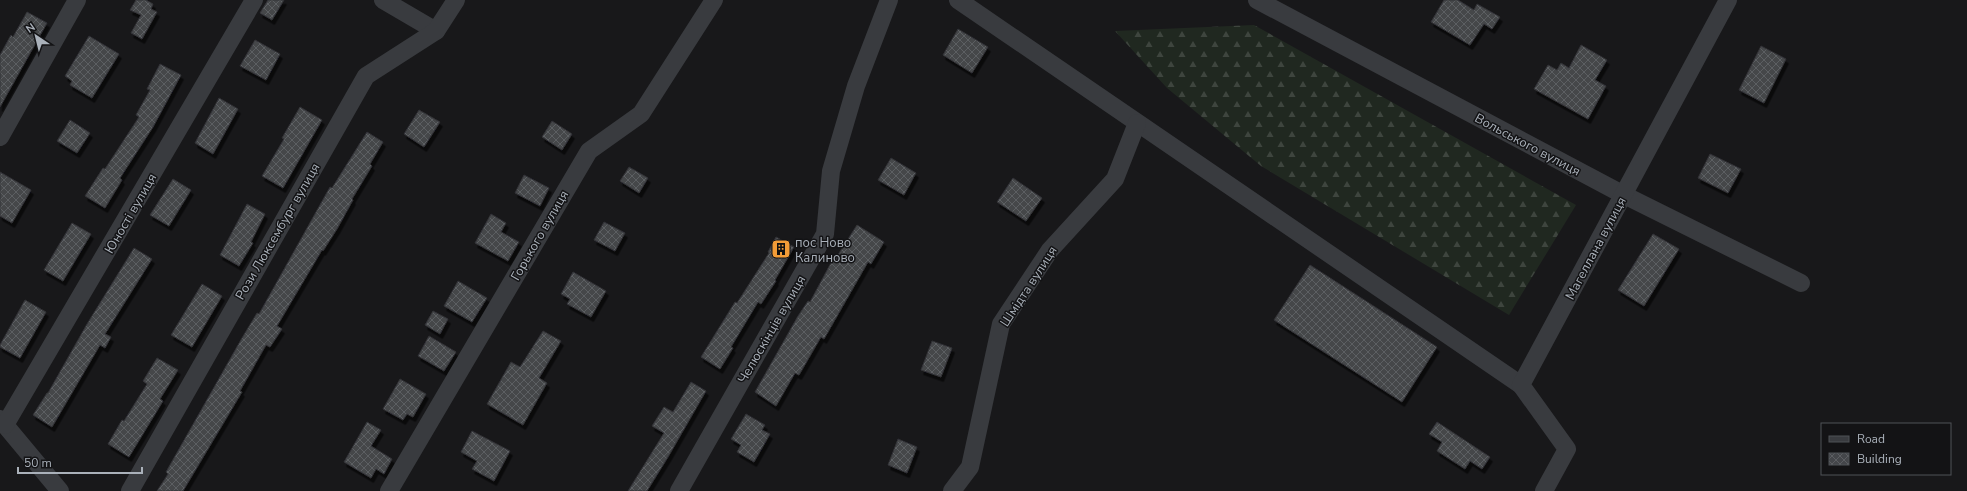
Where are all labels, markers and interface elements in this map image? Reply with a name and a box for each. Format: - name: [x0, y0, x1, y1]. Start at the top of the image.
- north arrow: [16, 16, 56, 56]
- text: N: [23, 20, 38, 37]
- street label: Вольського вулиця: [1471, 109, 1584, 180]
- street label: Рози Люксембург вулиця: [231, 160, 324, 303]
- street label: Юності вулиця: [101, 170, 161, 257]
- street label: Горького вулиця: [507, 187, 573, 284]
- street label: Магеллана вулиця: [1561, 194, 1631, 303]
- place label: пос Ново Калиново: [795, 234, 855, 267]
- building icon: пос Ново Калиново: [770, 238, 792, 260]
- street label: Шмідта вулиця: [996, 243, 1062, 330]
- street label: Челюскінців вулиця: [734, 272, 810, 387]
- legend: [1821, 423, 1951, 475]
- text: Road: [1857, 431, 1885, 447]
- scale bar: [18, 449, 142, 475]
- text: Building: [1857, 451, 1902, 467]
- text: 50 m: [24, 455, 52, 471]

